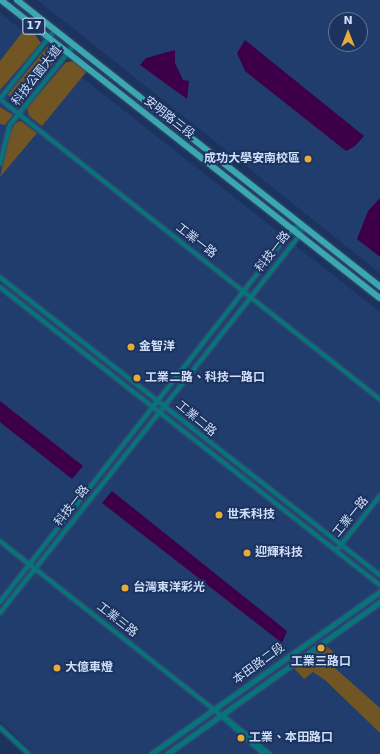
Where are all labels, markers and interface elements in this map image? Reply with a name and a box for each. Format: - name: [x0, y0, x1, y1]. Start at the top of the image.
- north arrow: [328, 12, 368, 52]
- text: N: [343, 14, 353, 27]
- road number: 17: [22, 17, 46, 35]
- street label: 科技公園大道: [9, 43, 65, 109]
- street label: 安明路三段: [141, 94, 197, 142]
- place label: 成功大學安南校區: [204, 152, 300, 166]
- marker: 成功大學安南校區: [303, 154, 313, 164]
- street label: 工業一路: [173, 221, 219, 261]
- street label: 科技一路: [253, 229, 293, 275]
- place label: 金智洋: [139, 340, 175, 354]
- marker: 金智洋: [126, 342, 136, 352]
- place label: 工業二路、科技一路口: [145, 371, 265, 385]
- marker: 工業二路、科技一路口: [132, 373, 142, 383]
- street label: 工業二路: [173, 398, 219, 440]
- street label: 科技一路: [52, 483, 92, 529]
- street label: 工業一路: [330, 494, 372, 540]
- place label: 世禾科技: [227, 508, 275, 522]
- marker: 世禾科技: [214, 510, 224, 520]
- place label: 迎輝科技: [255, 546, 303, 560]
- marker: 迎輝科技: [242, 548, 252, 558]
- place label: 台灣東洋彩光: [133, 581, 205, 595]
- marker: 台灣東洋彩光: [120, 583, 130, 593]
- street label: 工業三路: [94, 600, 140, 640]
- street label: 本田路二段: [230, 641, 288, 687]
- marker: 工業三路口: [316, 643, 326, 653]
- place label: 工業三路口: [291, 655, 351, 669]
- place label: 大億車燈: [65, 661, 113, 675]
- marker: 大億車燈: [52, 663, 62, 673]
- place label: 工業、本田路口: [249, 731, 333, 745]
- marker: 工業、本田路口: [236, 733, 246, 743]

